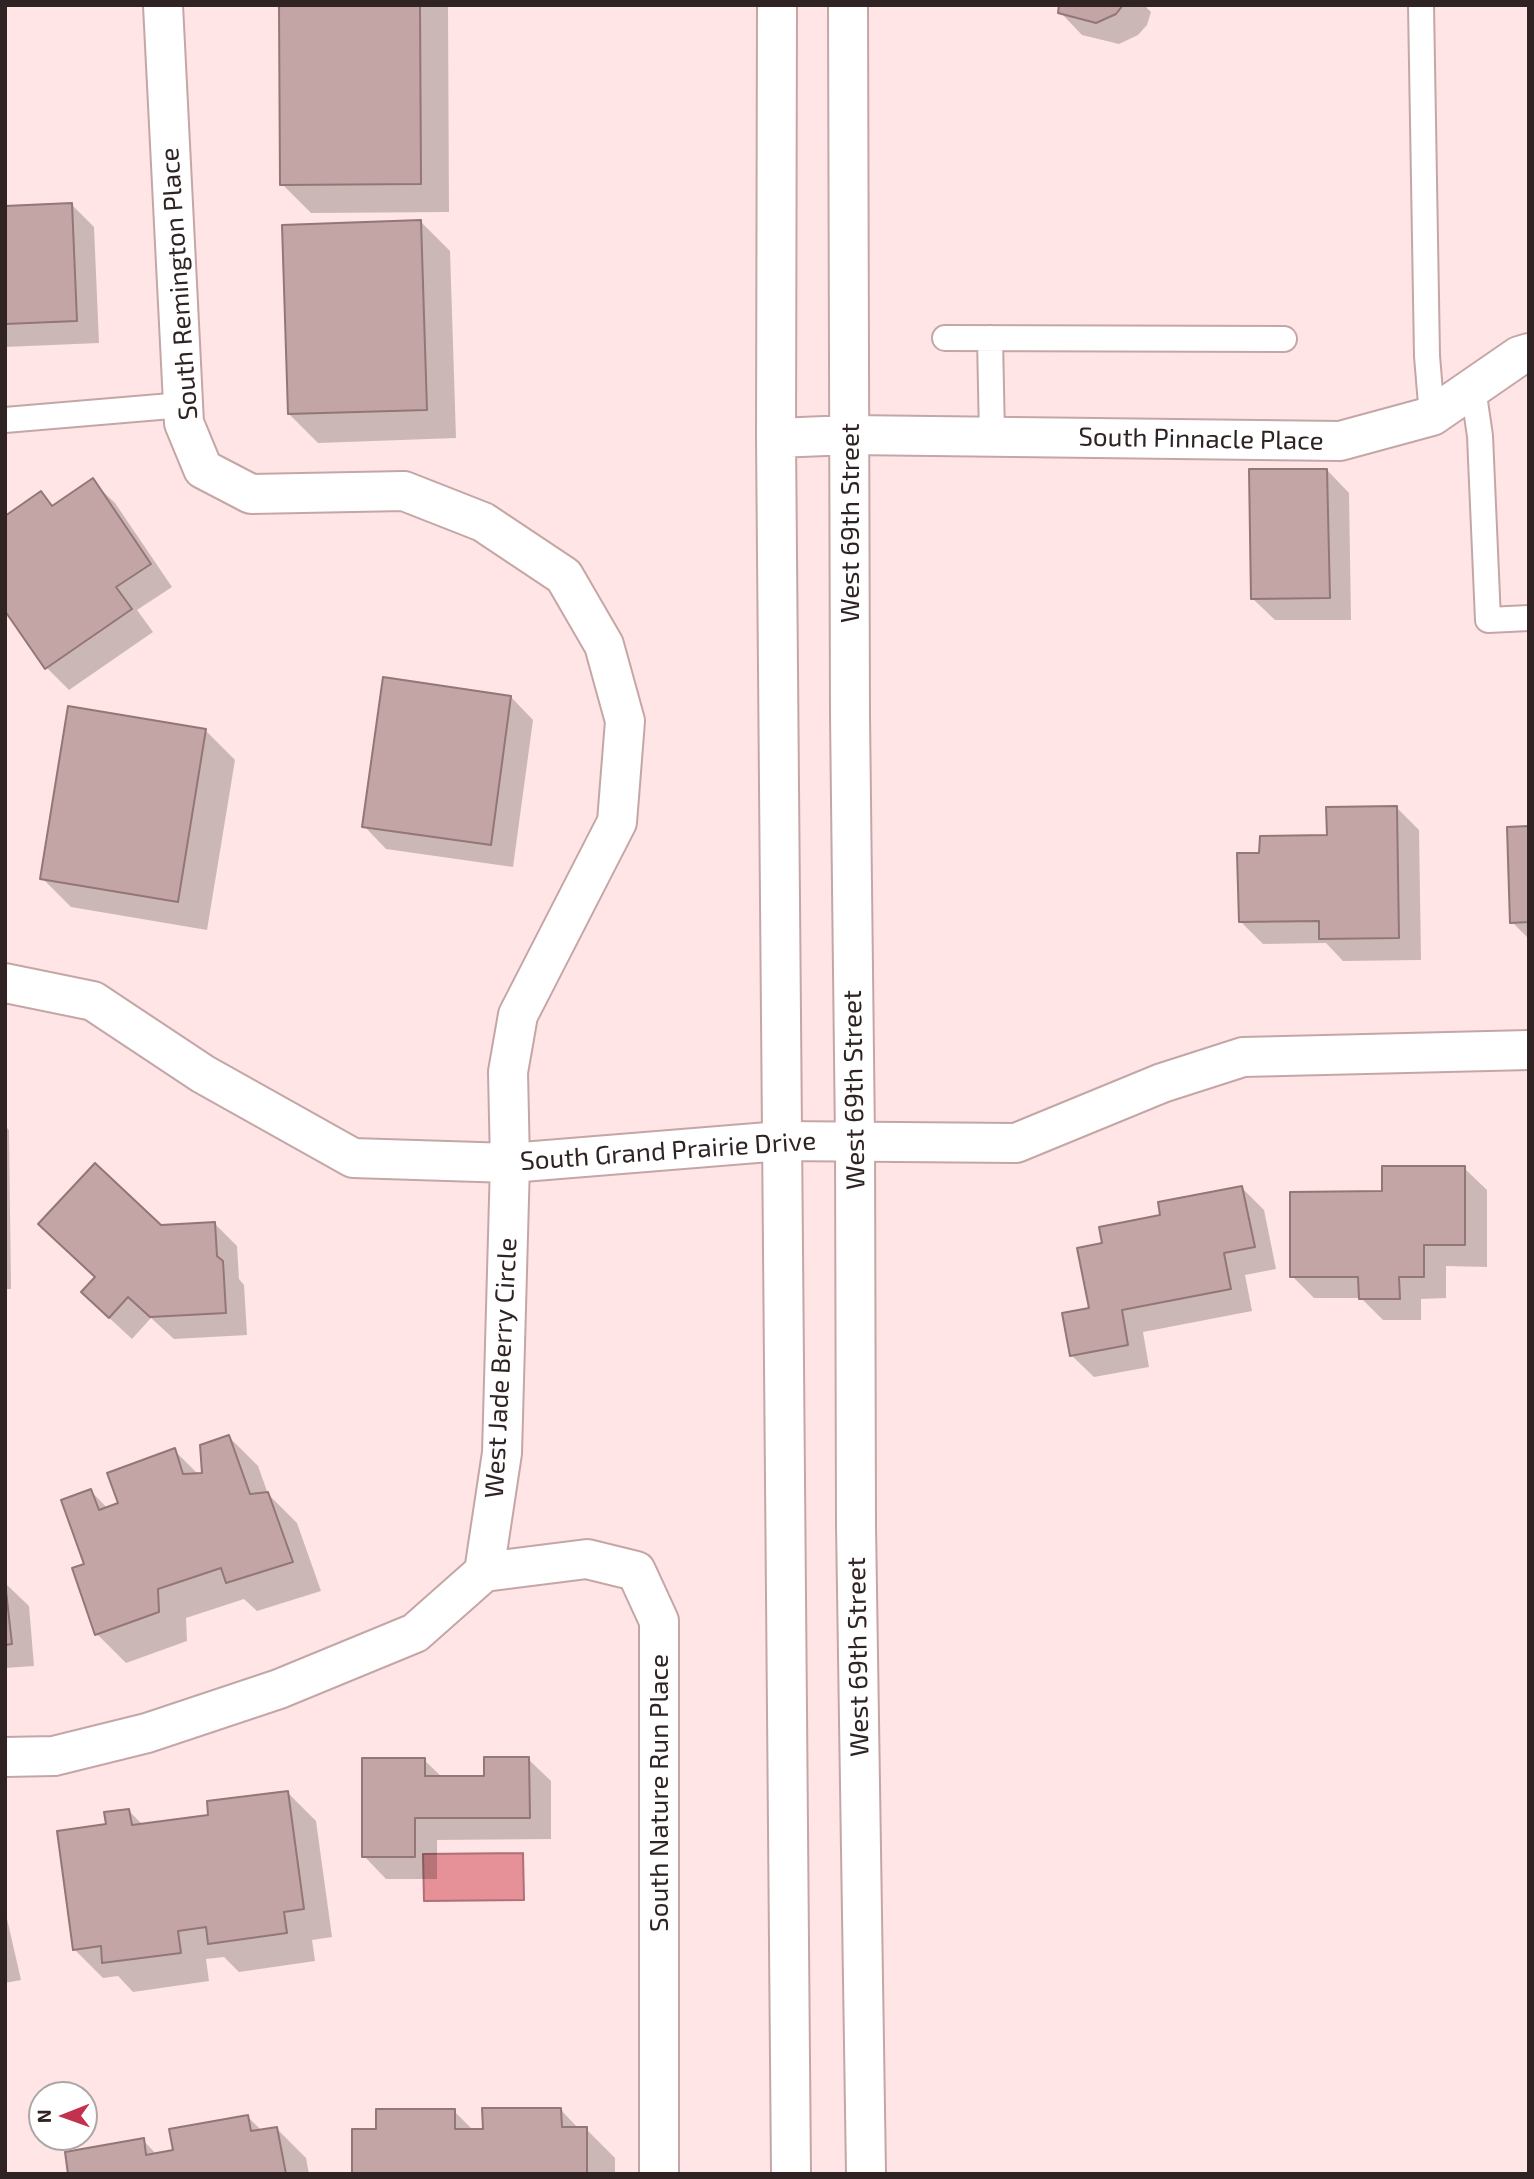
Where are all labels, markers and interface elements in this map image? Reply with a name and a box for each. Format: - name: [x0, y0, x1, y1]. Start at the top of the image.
- street label: South Remington Place: [154, 147, 204, 421]
- street label: South Pinnacle Place: [1078, 421, 1324, 457]
- street label: West 69th Street: [834, 423, 866, 623]
- street label: West 69th Street: [837, 990, 871, 1190]
- street label: South Grand Prairie Drive: [519, 1125, 817, 1177]
- street label: West Jade Berry Circle: [479, 1237, 523, 1499]
- street label: West 69th Street: [841, 1557, 875, 1757]
- street label: South Nature Run Place: [643, 1654, 675, 1932]
- north arrow: [28, 2081, 98, 2151]
- text: N: [32, 2109, 55, 2123]

